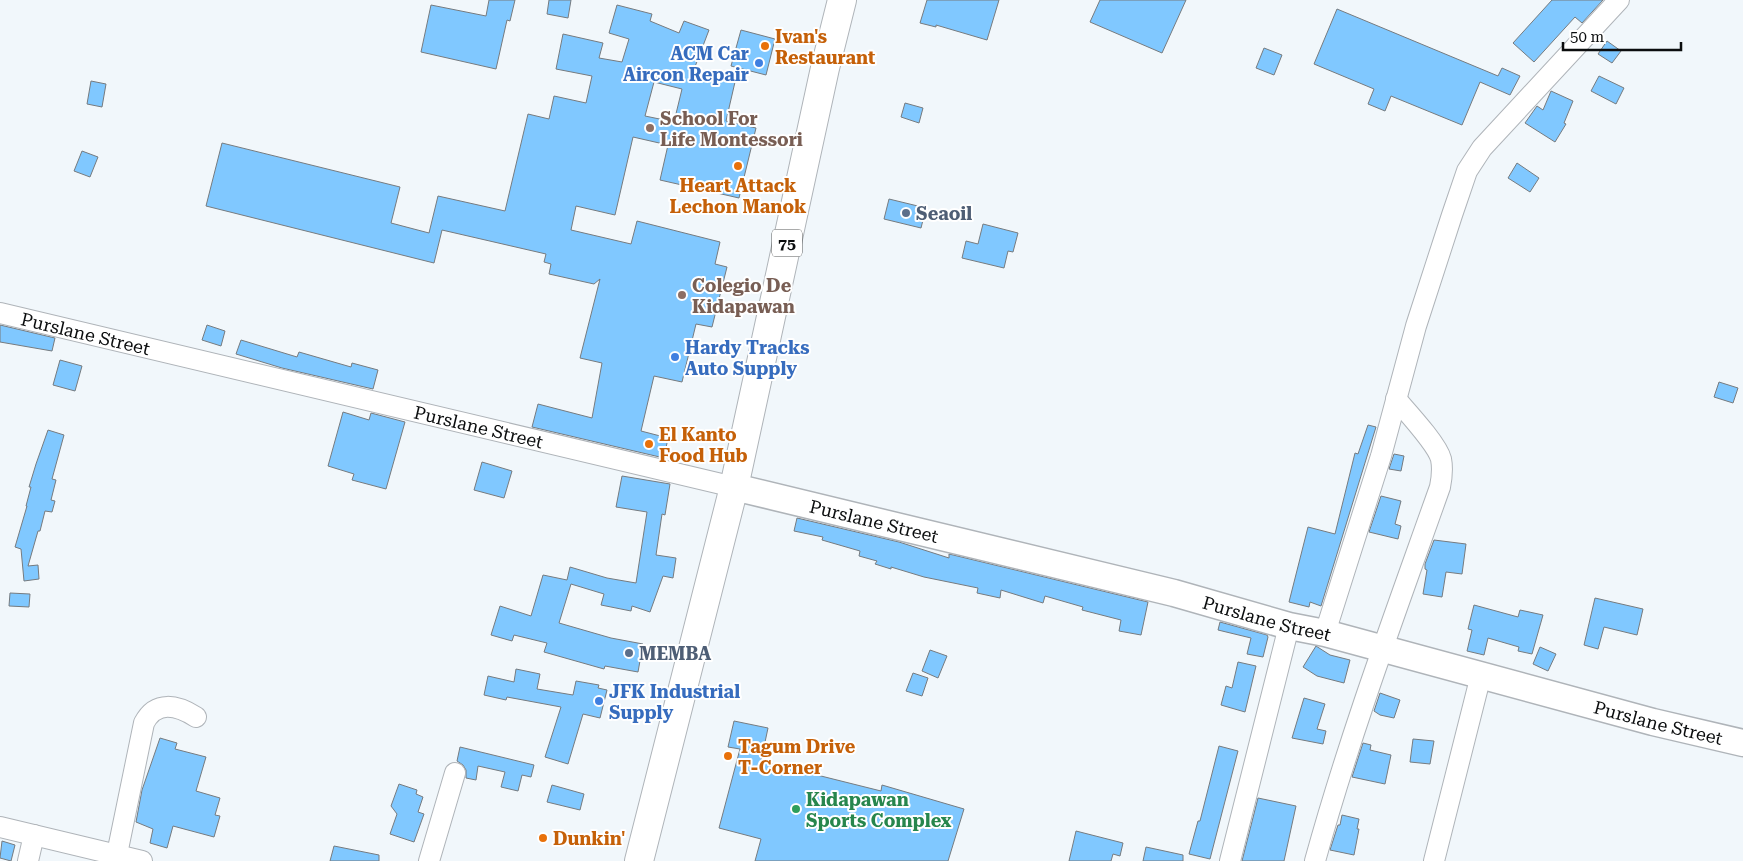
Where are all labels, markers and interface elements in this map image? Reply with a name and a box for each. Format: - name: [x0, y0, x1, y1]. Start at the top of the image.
- scale bar: [1563, 20, 1680, 52]
- place label: Ivan's Restaurant: [775, 26, 875, 68]
- text: 50 m: [1570, 28, 1605, 46]
- marker: Ivan's Restaurant: [759, 40, 771, 52]
- place label: ACM Car Aircon Repair: [623, 43, 749, 85]
- marker: ACM Car Aircon Repair: [753, 57, 765, 69]
- place label: School For Life Montessori: [660, 108, 803, 150]
- marker: School For Life Montessori: [644, 122, 656, 134]
- marker: Heart Attack Lechon Manok: [732, 160, 744, 172]
- place label: Heart Attack Lechon Manok: [670, 175, 807, 217]
- place label: Seaoil: [916, 203, 972, 224]
- marker: Seaoil: [900, 207, 912, 219]
- road number: 75: [772, 230, 802, 256]
- place label: Colegio De Kidapawan: [692, 275, 795, 317]
- marker: Colegio De Kidapawan: [676, 289, 688, 301]
- street label: Purslane Street: [19, 308, 153, 359]
- place label: Hardy Tracks Auto Supply: [685, 337, 810, 379]
- marker: Hardy Tracks Auto Supply: [669, 351, 681, 363]
- street label: Purslane Street: [412, 401, 546, 452]
- place label: El Kanto Food Hub: [659, 424, 748, 466]
- marker: El Kanto Food Hub: [643, 438, 655, 450]
- street label: Purslane Street: [807, 495, 941, 546]
- street label: Purslane Street: [1200, 591, 1334, 645]
- place label: MEMBA: [639, 643, 711, 664]
- marker: MEMBA: [623, 647, 635, 659]
- place label: JFK Industrial Supply: [609, 681, 740, 723]
- marker: JFK Industrial Supply: [593, 695, 605, 707]
- street label: Purslane Street: [1592, 696, 1725, 748]
- place label: Tagum Drive T-Corner: [738, 736, 856, 778]
- marker: Tagum Drive T-Corner: [722, 750, 734, 762]
- place label: Kidapawan Sports Complex: [806, 789, 952, 831]
- marker: Kidapawan Sports Complex: [790, 803, 802, 815]
- place label: Dunkin': [553, 828, 625, 849]
- marker: Dunkin': [537, 832, 549, 844]

